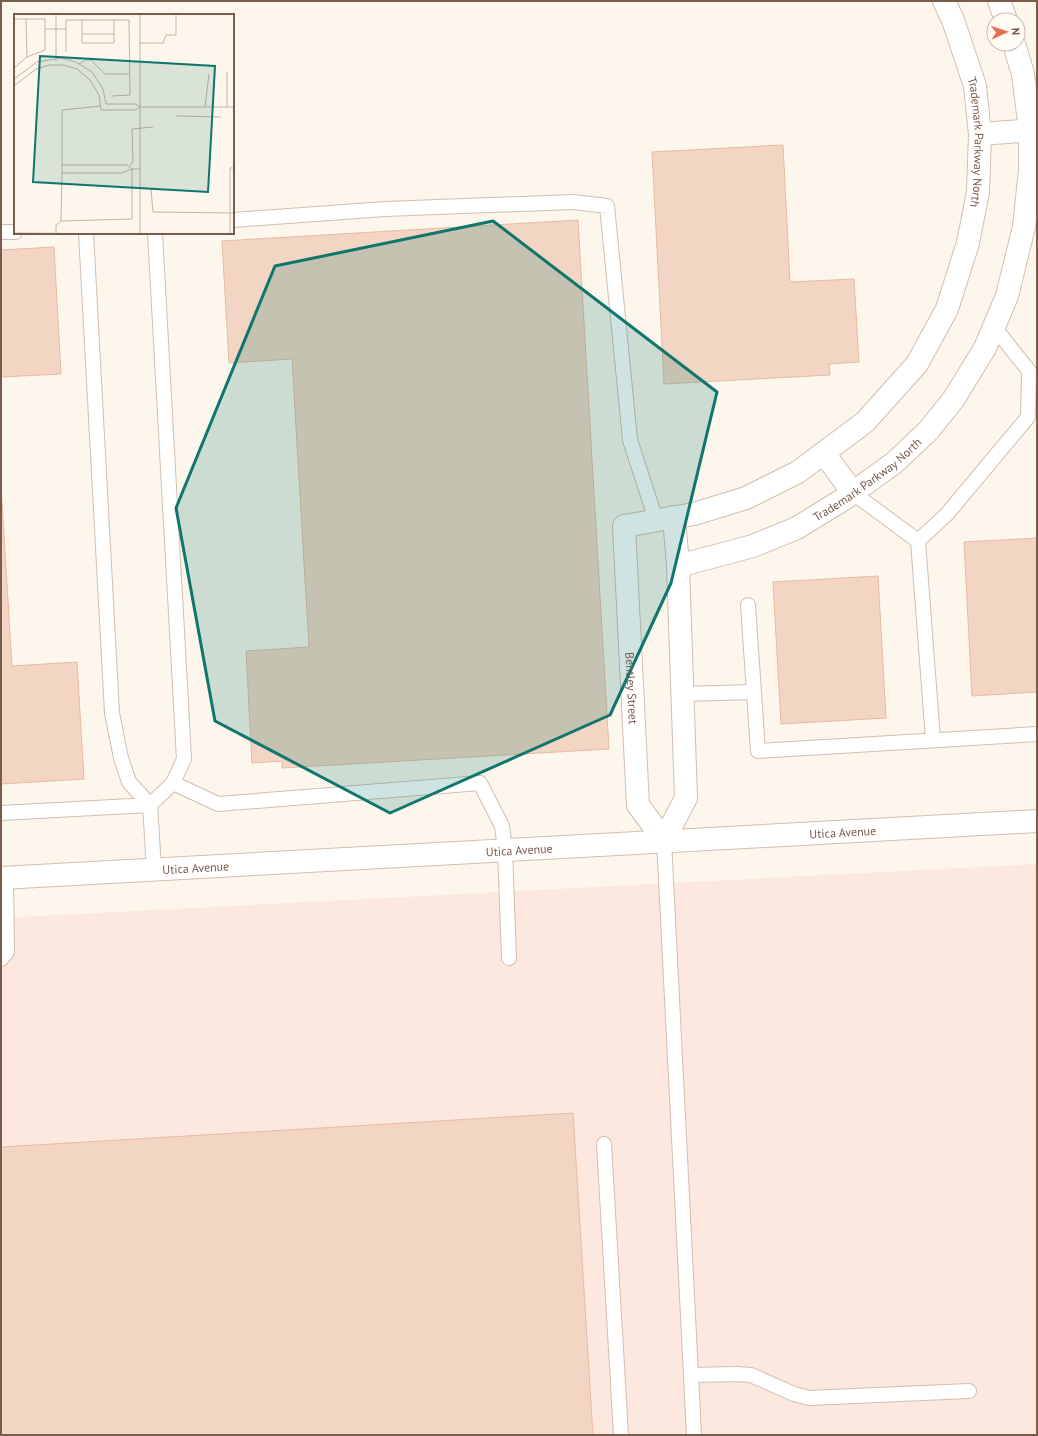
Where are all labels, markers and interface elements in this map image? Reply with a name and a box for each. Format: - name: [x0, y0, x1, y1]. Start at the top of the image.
- north arrow: [986, 12, 1026, 52]
- inset map: [14, 14, 234, 234]
- text: N: [1009, 27, 1023, 35]
- street label: Trademark Parkway North: [965, 75, 988, 209]
- street label: Trademark Parkway North: [810, 434, 924, 524]
- street label: Bentley Street: [623, 652, 641, 724]
- street label: Utica Avenue: [809, 822, 877, 841]
- street label: Utica Avenue: [485, 840, 553, 859]
- street label: Utica Avenue: [162, 858, 229, 877]

